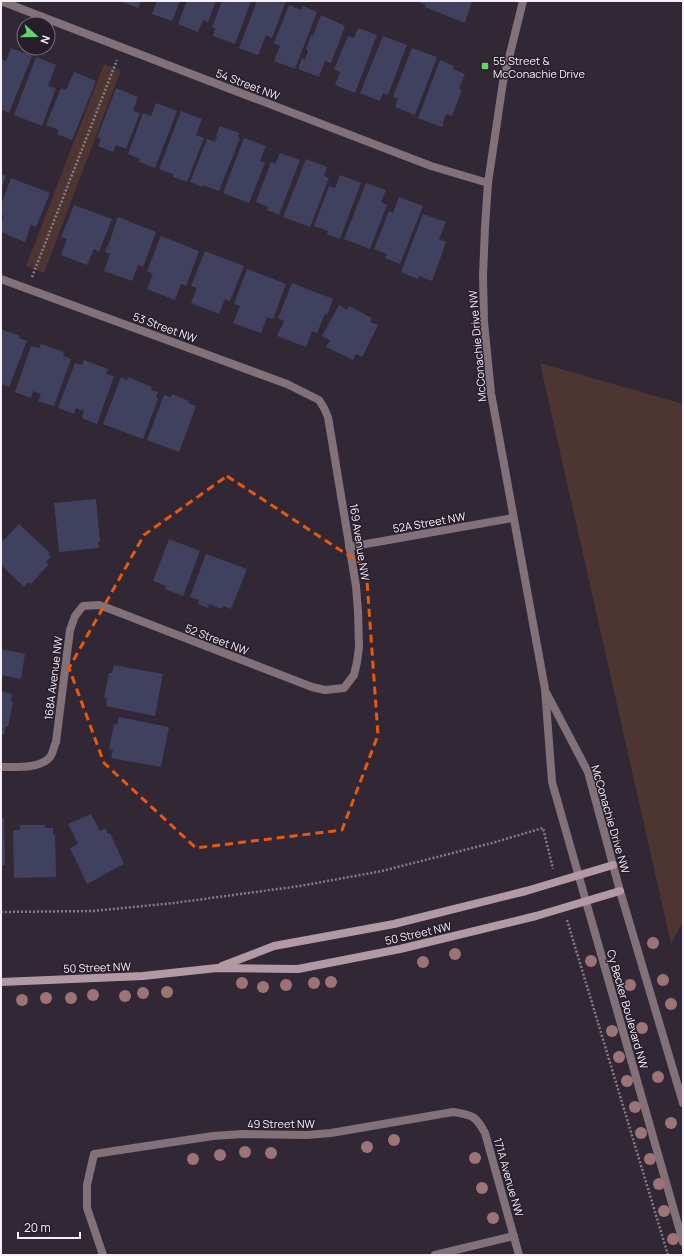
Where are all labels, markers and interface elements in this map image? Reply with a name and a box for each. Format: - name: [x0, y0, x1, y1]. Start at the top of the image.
- north arrow: [16, 16, 56, 56]
- text: N: [37, 33, 54, 46]
- place label: 55 Street & McConachie Drive: [493, 53, 585, 81]
- marker: 55 Street & McConachie Drive: [480, 61, 490, 71]
- street label: 54 Street NW: [214, 65, 283, 103]
- street label: McConachie Drive NW: [465, 289, 489, 402]
- street label: 53 Street NW: [131, 308, 200, 346]
- street label: 169 Avenue NW: [347, 502, 374, 582]
- street label: 52A Street NW: [391, 508, 467, 536]
- street label: 52 Street NW: [183, 620, 252, 658]
- street label: 168A Avenue NW: [40, 635, 66, 721]
- street label: McConachie Drive NW: [588, 763, 634, 876]
- street label: 50 Street NW: [383, 918, 453, 948]
- street label: Cy Becker Boulevard NW: [604, 948, 652, 1071]
- street label: 50 Street NW: [63, 958, 132, 976]
- street label: 49 Street NW: [247, 1116, 316, 1131]
- street label: 171A Avenue NW: [491, 1136, 528, 1219]
- scale bar: [18, 1214, 80, 1240]
- text: 20 m: [24, 1219, 51, 1236]

